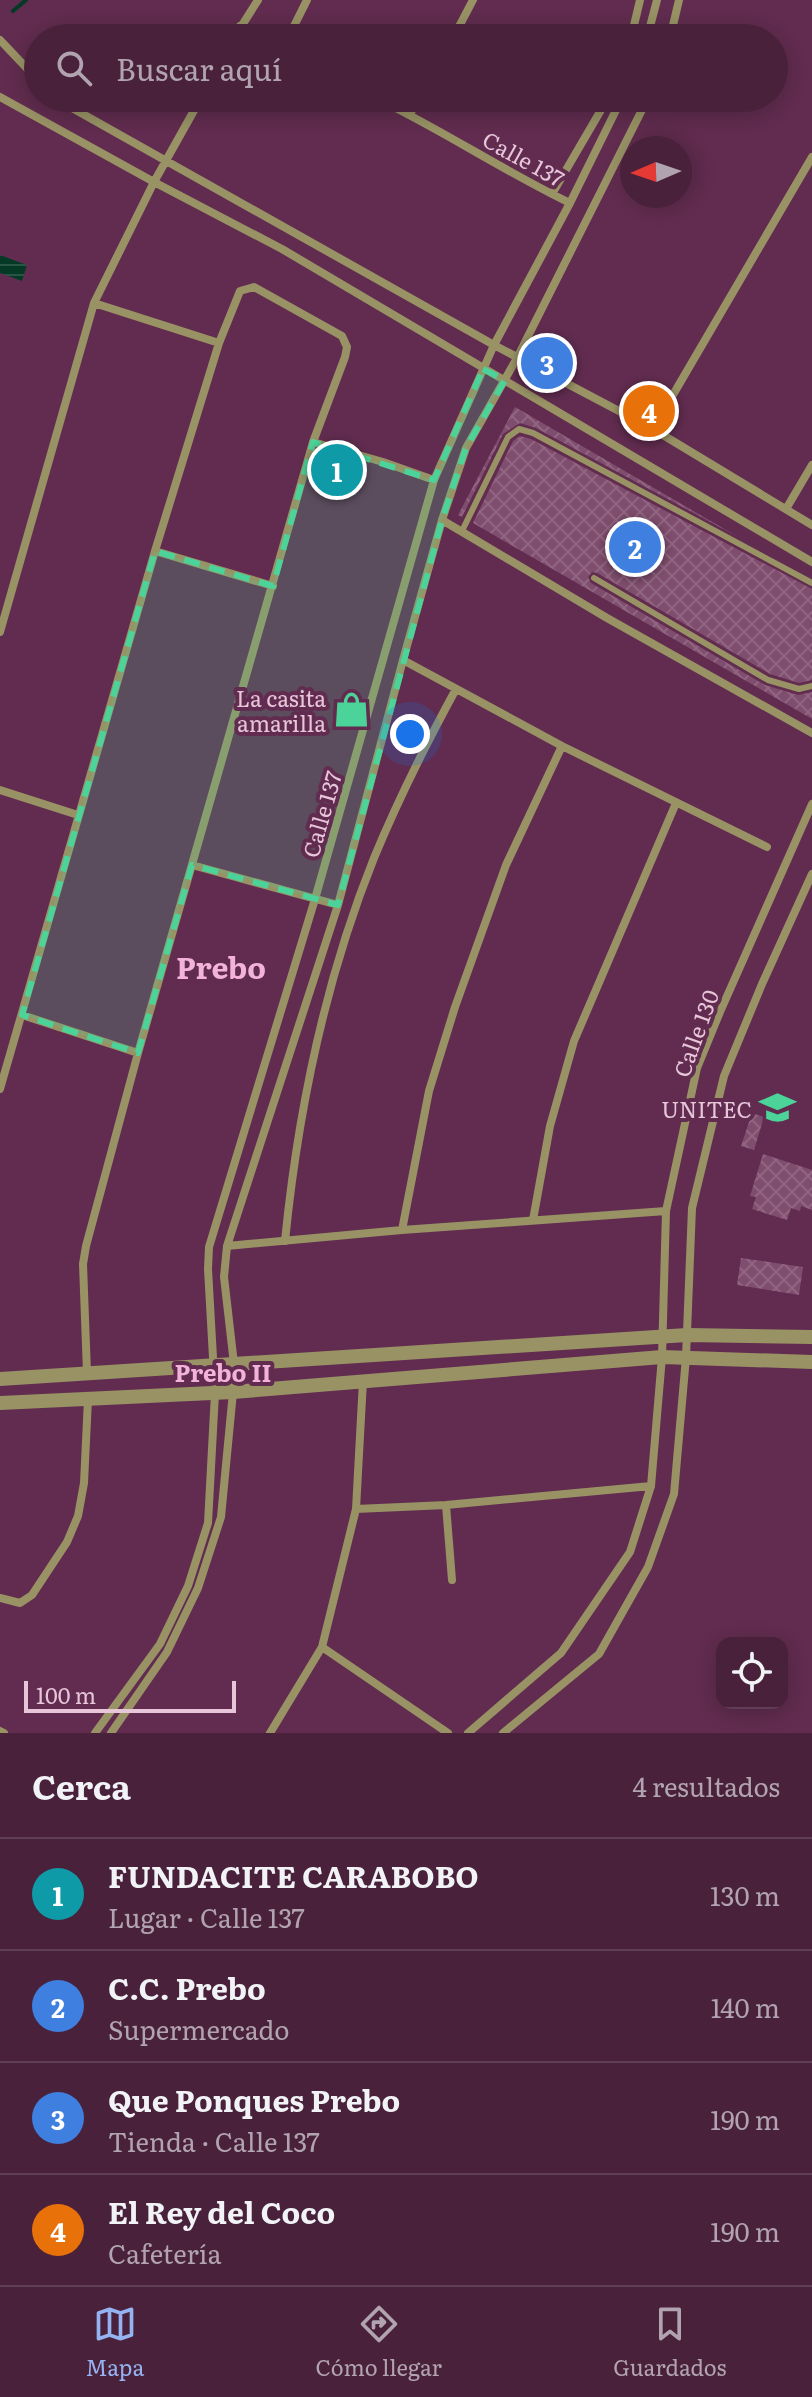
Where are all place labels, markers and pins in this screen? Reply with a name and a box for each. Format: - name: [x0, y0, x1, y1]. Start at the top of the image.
- pin: 3: [521, 333, 573, 393]
- pin: 4: [623, 381, 675, 441]
- pin: 1: [311, 440, 363, 500]
- pin: 2: [609, 517, 661, 577]
- place label: La casita amarilla: [236, 681, 326, 739]
- shop icon: La casita amarilla: [333, 691, 371, 729]
- school or university icon: UNITEC: [759, 1089, 797, 1127]
- place label: UNITEC: [661, 1092, 752, 1125]

